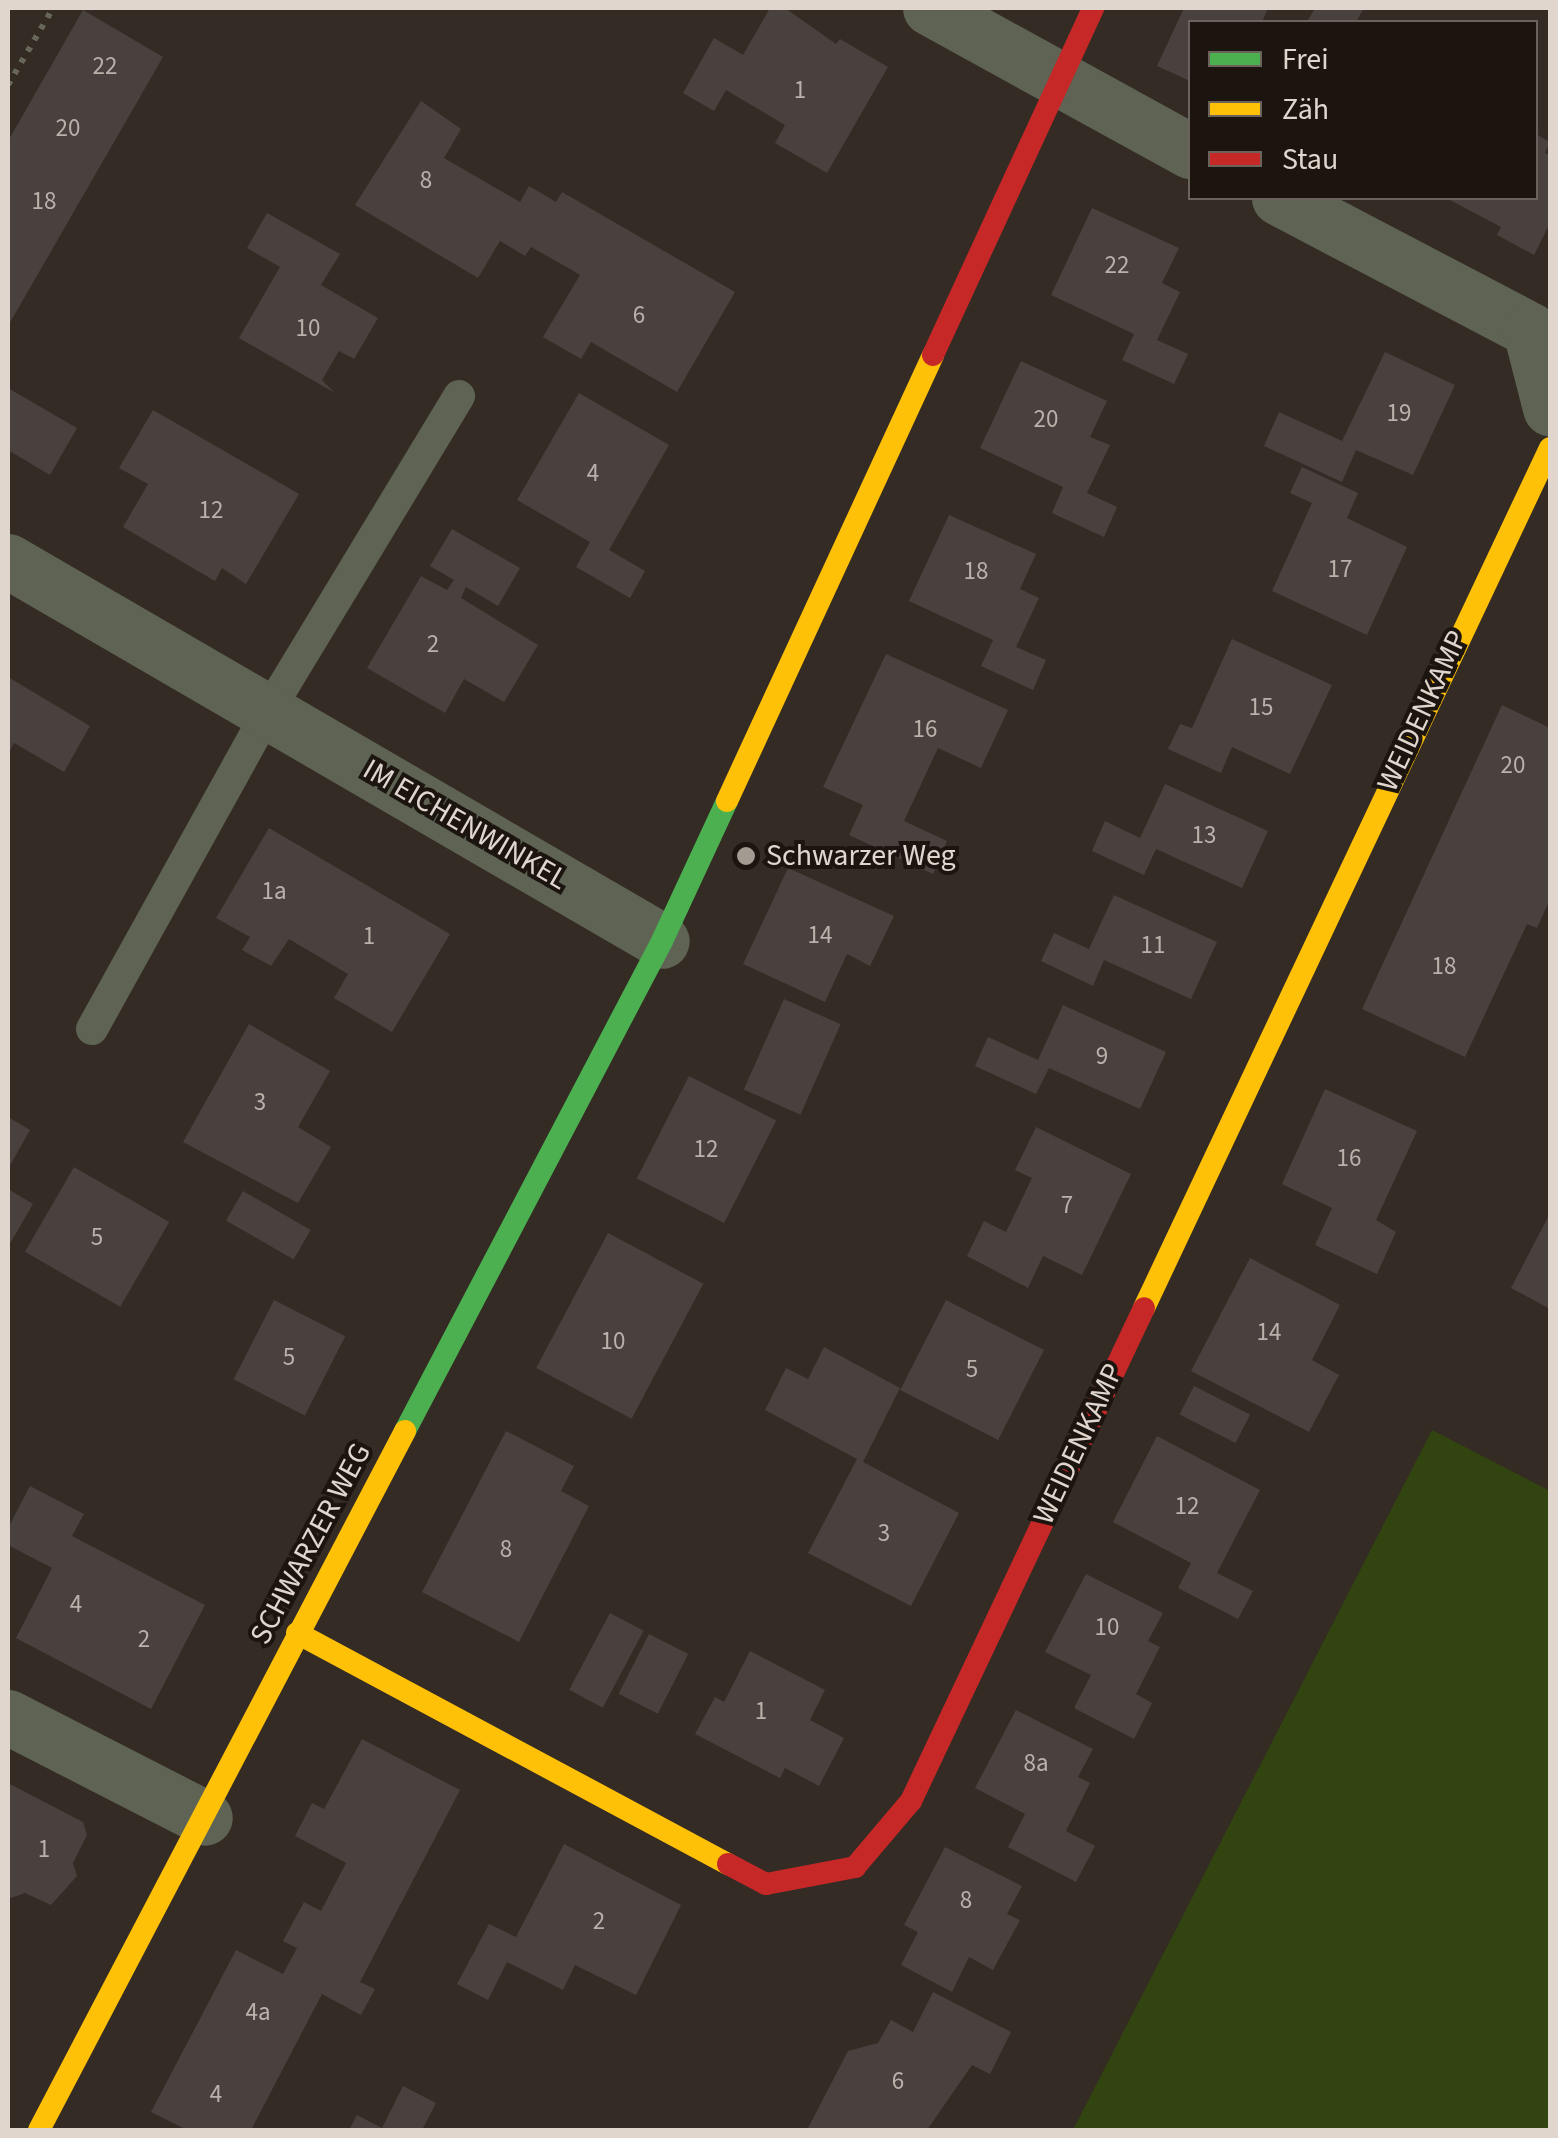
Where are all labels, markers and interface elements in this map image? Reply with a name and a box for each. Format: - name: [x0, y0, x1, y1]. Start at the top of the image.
- legend: [1188, 20, 1538, 200]
- text: Frei: [1282, 38, 1329, 81]
- house number: 22: [93, 51, 117, 81]
- house number: 1: [794, 75, 806, 105]
- text: Zäh: [1282, 88, 1329, 131]
- house number: 20: [56, 113, 80, 143]
- text: Stau: [1282, 138, 1338, 181]
- house number: 8: [420, 165, 432, 195]
- house number: 18: [32, 186, 56, 216]
- house number: 22: [1105, 250, 1129, 280]
- house number: 6: [633, 300, 645, 330]
- house number: 10: [296, 313, 320, 343]
- house number: 19: [1387, 398, 1411, 428]
- house number: 20: [1034, 404, 1058, 434]
- house number: 4: [587, 458, 599, 488]
- house number: 12: [199, 495, 223, 525]
- house number: 17: [1328, 554, 1352, 584]
- house number: 18: [964, 556, 988, 586]
- street label: WEIDENKAMP: [1370, 625, 1476, 797]
- house number: 2: [427, 629, 439, 659]
- house number: 15: [1249, 692, 1273, 722]
- house number: 16: [913, 714, 937, 744]
- house number: 20: [1501, 750, 1525, 780]
- street label: IM EICHENWINKEL: [356, 752, 574, 898]
- house number: 13: [1192, 820, 1216, 850]
- place label: Schwarzer Weg: [766, 838, 956, 874]
- marker: Schwarzer Weg: [735, 845, 757, 867]
- house number: 1a: [261, 876, 287, 906]
- house number: 14: [808, 920, 832, 950]
- house number: 1: [363, 921, 375, 951]
- house number: 11: [1141, 930, 1165, 960]
- house number: 18: [1432, 951, 1456, 981]
- house number: 9: [1096, 1041, 1108, 1071]
- house number: 3: [254, 1087, 266, 1117]
- house number: 12: [694, 1134, 718, 1164]
- house number: 16: [1337, 1143, 1361, 1173]
- house number: 7: [1061, 1190, 1073, 1220]
- house number: 5: [91, 1222, 103, 1252]
- house number: 14: [1257, 1317, 1281, 1347]
- house number: 10: [601, 1326, 625, 1356]
- house number: 5: [283, 1342, 295, 1372]
- house number: 5: [966, 1354, 978, 1384]
- street label: WEIDENKAMP: [1026, 1358, 1132, 1530]
- street label: SCHWARZER WEG: [243, 1437, 379, 1651]
- house number: 12: [1175, 1491, 1199, 1521]
- house number: 3: [878, 1518, 890, 1548]
- house number: 8: [500, 1534, 512, 1564]
- house number: 4: [70, 1589, 82, 1619]
- house number: 10: [1095, 1612, 1119, 1642]
- house number: 2: [138, 1624, 150, 1654]
- house number: 1: [755, 1696, 767, 1726]
- house number: 8a: [1023, 1748, 1049, 1778]
- house number: 1: [38, 1834, 50, 1864]
- house number: 8: [960, 1885, 972, 1915]
- house number: 2: [593, 1906, 605, 1936]
- house number: 4a: [245, 1997, 271, 2027]
- house number: 6: [892, 2066, 904, 2096]
- house number: 4: [210, 2079, 222, 2109]

